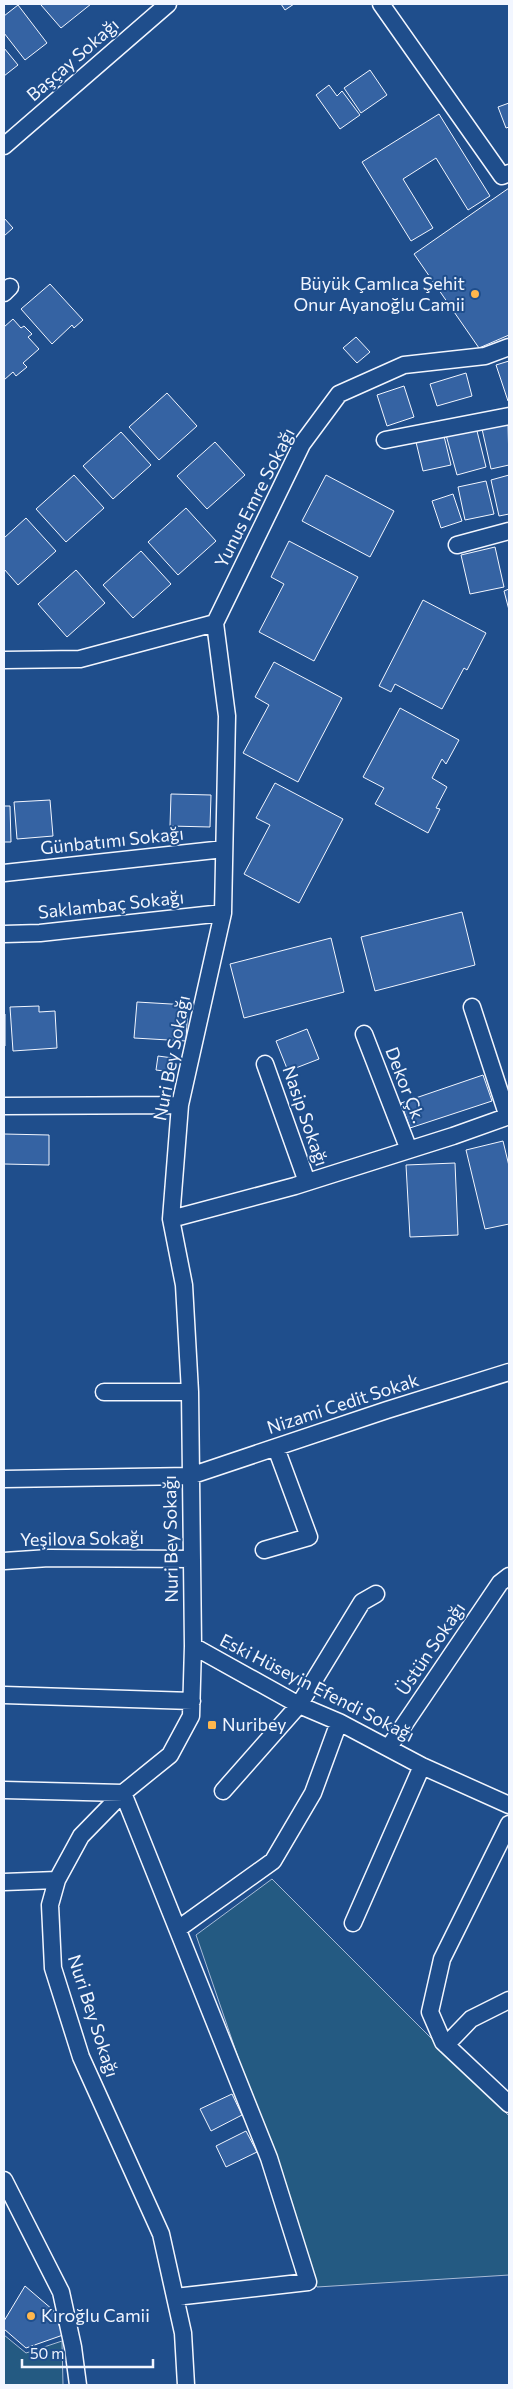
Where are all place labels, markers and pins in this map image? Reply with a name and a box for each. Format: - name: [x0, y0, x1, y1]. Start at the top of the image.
- place label: Büyük Çamlıca Şehit Onur Ayanoğlu Camii: [293, 272, 465, 315]
- marker: Büyük Çamlıca Şehit Onur Ayanoğlu Camii: [469, 288, 481, 300]
- place label: Nuribey: [222, 1713, 287, 1735]
- marker: Nuribey: [206, 1719, 218, 1731]
- place label: Kıroğlu Camii: [41, 2304, 150, 2326]
- marker: Kıroğlu Camii: [25, 2310, 37, 2322]

